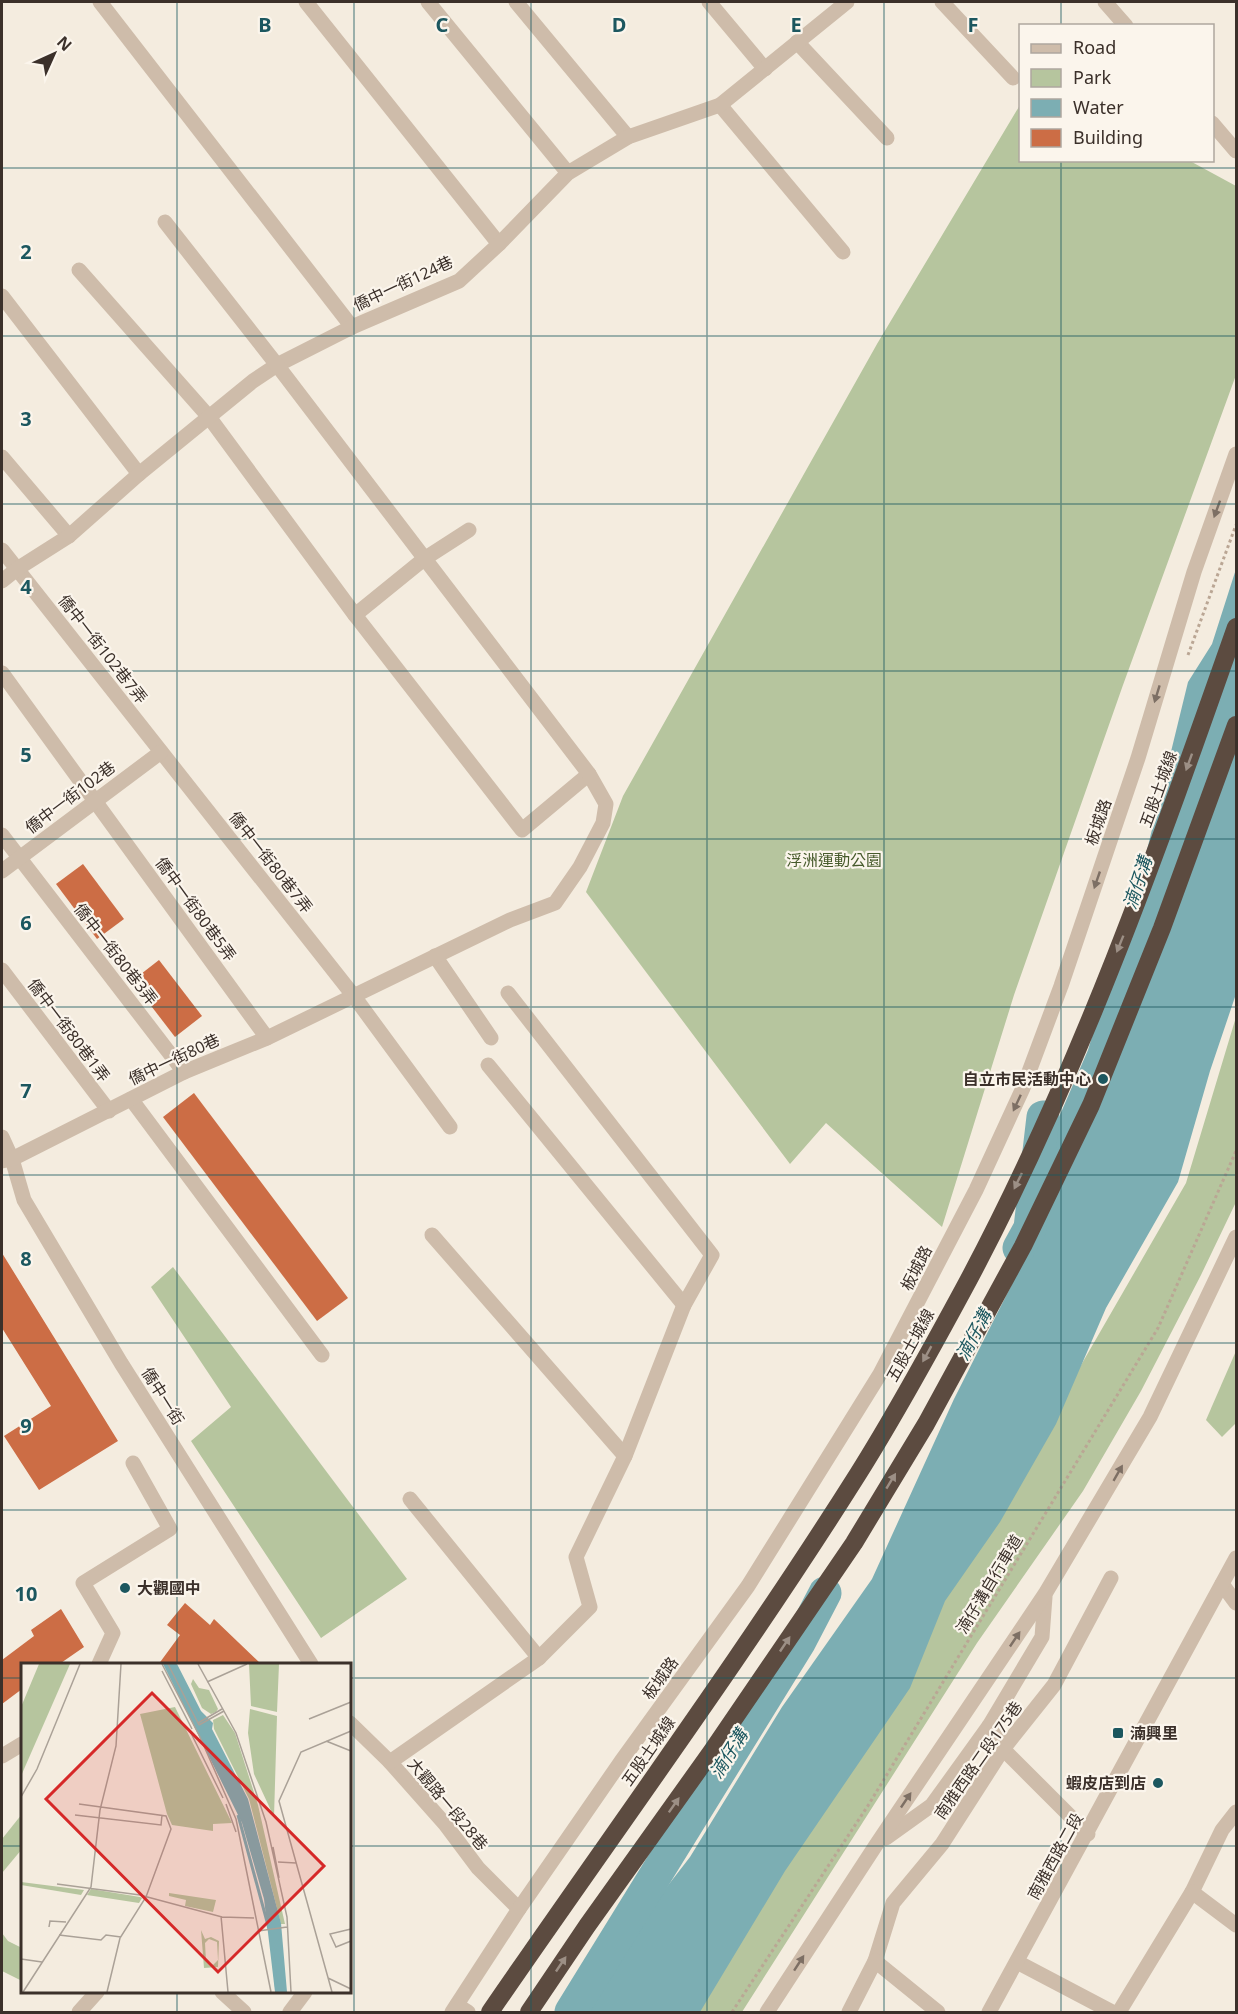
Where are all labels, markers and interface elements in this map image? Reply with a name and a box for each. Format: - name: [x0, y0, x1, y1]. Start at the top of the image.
- text: B: [258, 11, 272, 38]
- text: C: [436, 11, 449, 38]
- text: D: [612, 11, 626, 38]
- text: E: [790, 11, 802, 38]
- text: F: [968, 11, 978, 38]
- north arrow: [24, 24, 84, 84]
- legend: [1019, 24, 1214, 162]
- text: N: [52, 31, 77, 56]
- text: Road: [1073, 35, 1116, 59]
- text: Park: [1073, 65, 1111, 89]
- text: Water: [1073, 95, 1124, 119]
- text: Building: [1073, 125, 1143, 149]
- text: 2: [20, 238, 32, 265]
- street label: 僑中一街124巷: [350, 250, 456, 316]
- text: 3: [20, 405, 32, 432]
- one-way arrow: [1211, 500, 1221, 518]
- text: 4: [20, 573, 32, 600]
- street label: 僑中一街102巷7弄: [54, 590, 152, 708]
- one-way arrow: [1152, 685, 1161, 703]
- text: 5: [20, 741, 32, 768]
- street label: 五股土城線: [1134, 748, 1182, 830]
- one-way arrow: [1183, 753, 1193, 771]
- street label: 僑中一街102巷: [20, 756, 120, 838]
- street label: 板城路: [1080, 796, 1116, 848]
- street label: 僑中一街80巷7弄: [224, 807, 318, 917]
- park label: 浮洲運動公園: [786, 849, 882, 871]
- water label: 湳仔溝: [1117, 850, 1158, 912]
- street label: 僑中一街80巷5弄: [151, 853, 241, 965]
- one-way arrow: [1092, 871, 1101, 889]
- street label: 僑中一街80巷3弄: [69, 899, 163, 1009]
- text: 6: [20, 909, 32, 936]
- one-way arrow: [1115, 936, 1125, 954]
- street label: 僑中一街80巷1弄: [23, 974, 115, 1086]
- street label: 僑中一街80巷: [125, 1028, 223, 1090]
- place label: 自立市民活動中心: [963, 1068, 1091, 1090]
- marker: 自立市民活動中心: [1096, 1072, 1110, 1086]
- text: 7: [20, 1077, 32, 1104]
- one-way arrow: [1012, 1094, 1021, 1111]
- one-way arrow: [1014, 1173, 1023, 1190]
- street label: 板城路: [895, 1242, 937, 1294]
- text: 8: [20, 1245, 32, 1272]
- water label: 湳仔溝: [950, 1302, 998, 1364]
- street label: 五股土城線: [881, 1305, 939, 1385]
- one-way arrow: [922, 1346, 933, 1362]
- street label: 僑中一街: [137, 1363, 189, 1429]
- text: 9: [20, 1412, 32, 1439]
- one-way arrow: [1112, 1465, 1123, 1481]
- one-way arrow: [886, 1473, 897, 1489]
- street label: 湳仔溝自行車道: [951, 1530, 1027, 1638]
- place label: 大觀國中: [137, 1577, 201, 1599]
- text: 10: [15, 1580, 37, 1607]
- marker: 大觀國中: [118, 1581, 132, 1595]
- one-way arrow: [1009, 1631, 1021, 1647]
- one-way arrow: [779, 1637, 791, 1653]
- street label: 板城路: [637, 1652, 683, 1704]
- inset map: [21, 1663, 351, 1993]
- street label: 南雅西路二段175巷: [929, 1697, 1027, 1823]
- street label: 五股土城線: [616, 1712, 680, 1790]
- water label: 湳仔溝: [704, 1722, 754, 1783]
- place label: 湳興里: [1130, 1722, 1178, 1744]
- marker: 湳興里: [1111, 1726, 1125, 1740]
- street label: 大觀路一段28巷: [403, 1753, 493, 1855]
- place label: 蝦皮店到店: [1066, 1772, 1146, 1794]
- marker: 蝦皮店到店: [1151, 1776, 1165, 1790]
- one-way arrow: [900, 1793, 912, 1809]
- one-way arrow: [668, 1797, 680, 1813]
- street label: 南雅西路二段: [1022, 1809, 1088, 1903]
- one-way arrow: [556, 1956, 567, 1972]
- one-way arrow: [793, 1956, 805, 1972]

